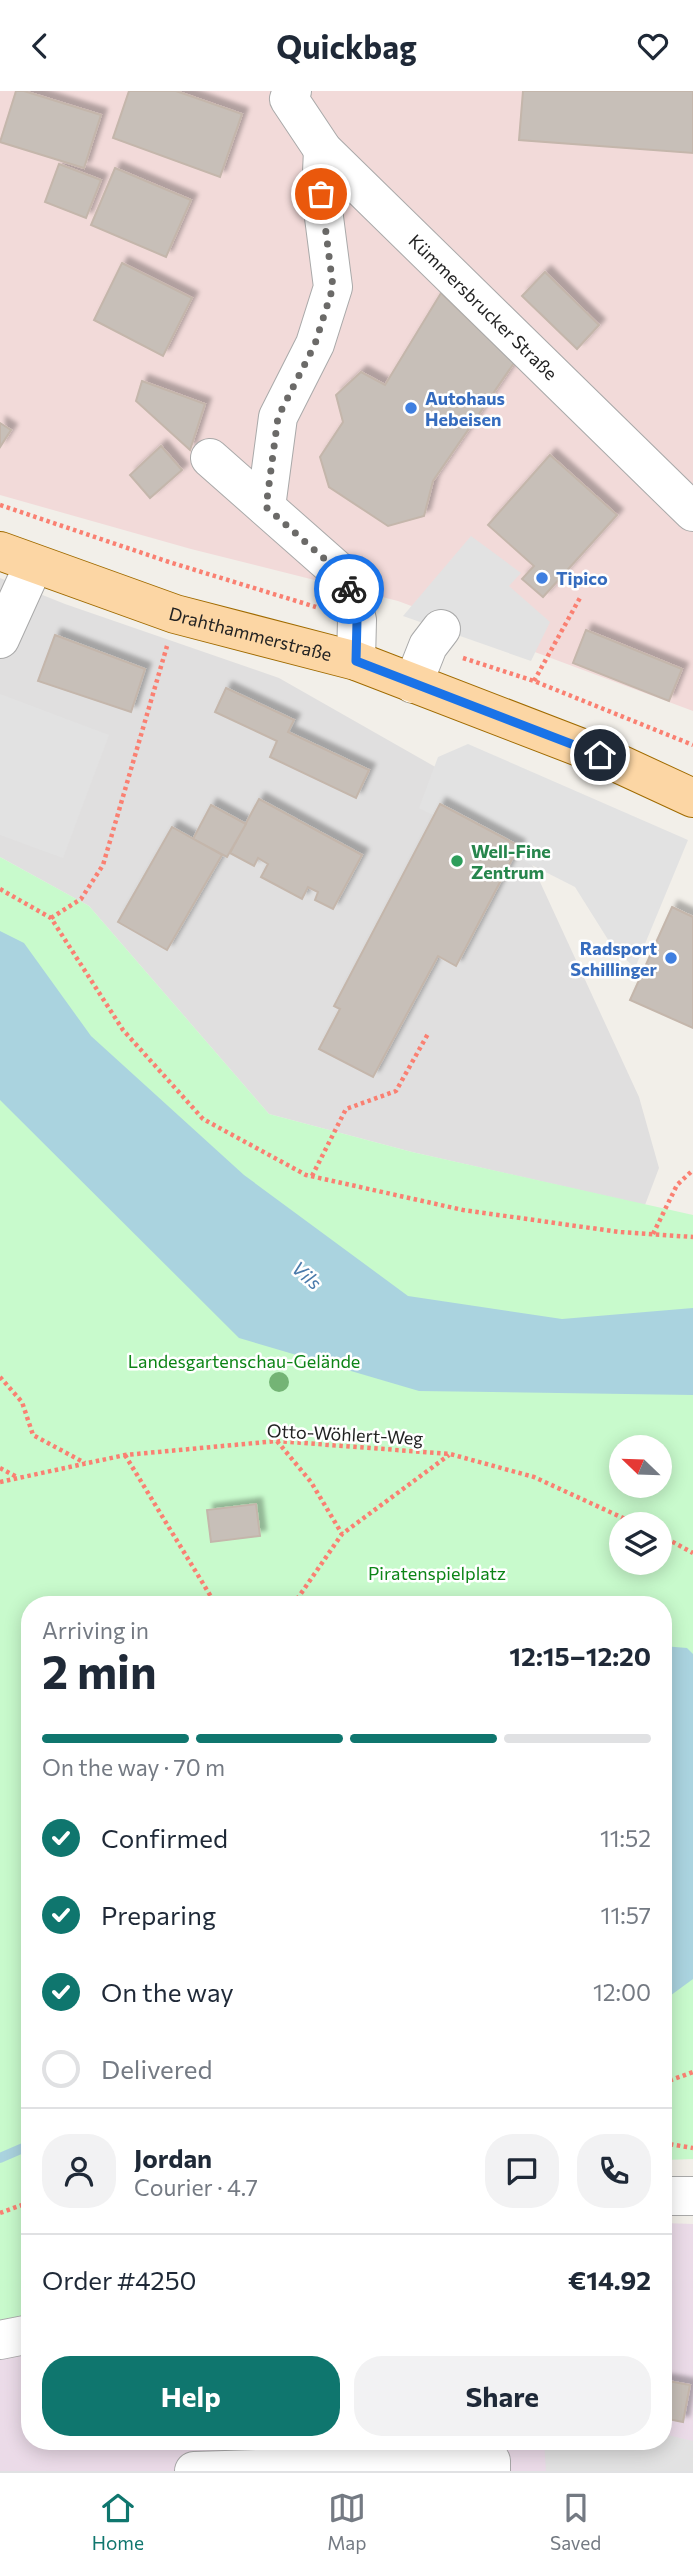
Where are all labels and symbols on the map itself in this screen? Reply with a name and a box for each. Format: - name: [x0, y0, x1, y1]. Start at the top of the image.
- pin: [291, 164, 351, 224]
- street label: Kümmersbrucker Straße: [404, 229, 562, 384]
- place label: Autohaus Hebeisen: [425, 387, 505, 430]
- marker: Autohaus Hebeisen: [403, 400, 419, 416]
- courier: [314, 554, 384, 624]
- place label: Tipico: [556, 567, 608, 589]
- marker: Tipico: [534, 570, 550, 586]
- street label: Drahthammerstraße: [167, 602, 334, 665]
- pin: [570, 725, 630, 785]
- place label: Well-Fine Zentrum: [471, 840, 551, 883]
- marker: Well-Fine Zentrum: [449, 853, 465, 869]
- place label: Radsport Schillinger: [570, 937, 658, 980]
- marker: Radsport Schillinger: [663, 950, 679, 966]
- water label: Vils: [288, 1256, 327, 1294]
- park label: Landesgartenschau-Gelände: [128, 1350, 360, 1372]
- street label: Otto-Wöhlert-Weg: [266, 1419, 424, 1449]
- north arrow: [609, 1435, 672, 1498]
- park label: Piratenspielplatz: [368, 1562, 506, 1584]

